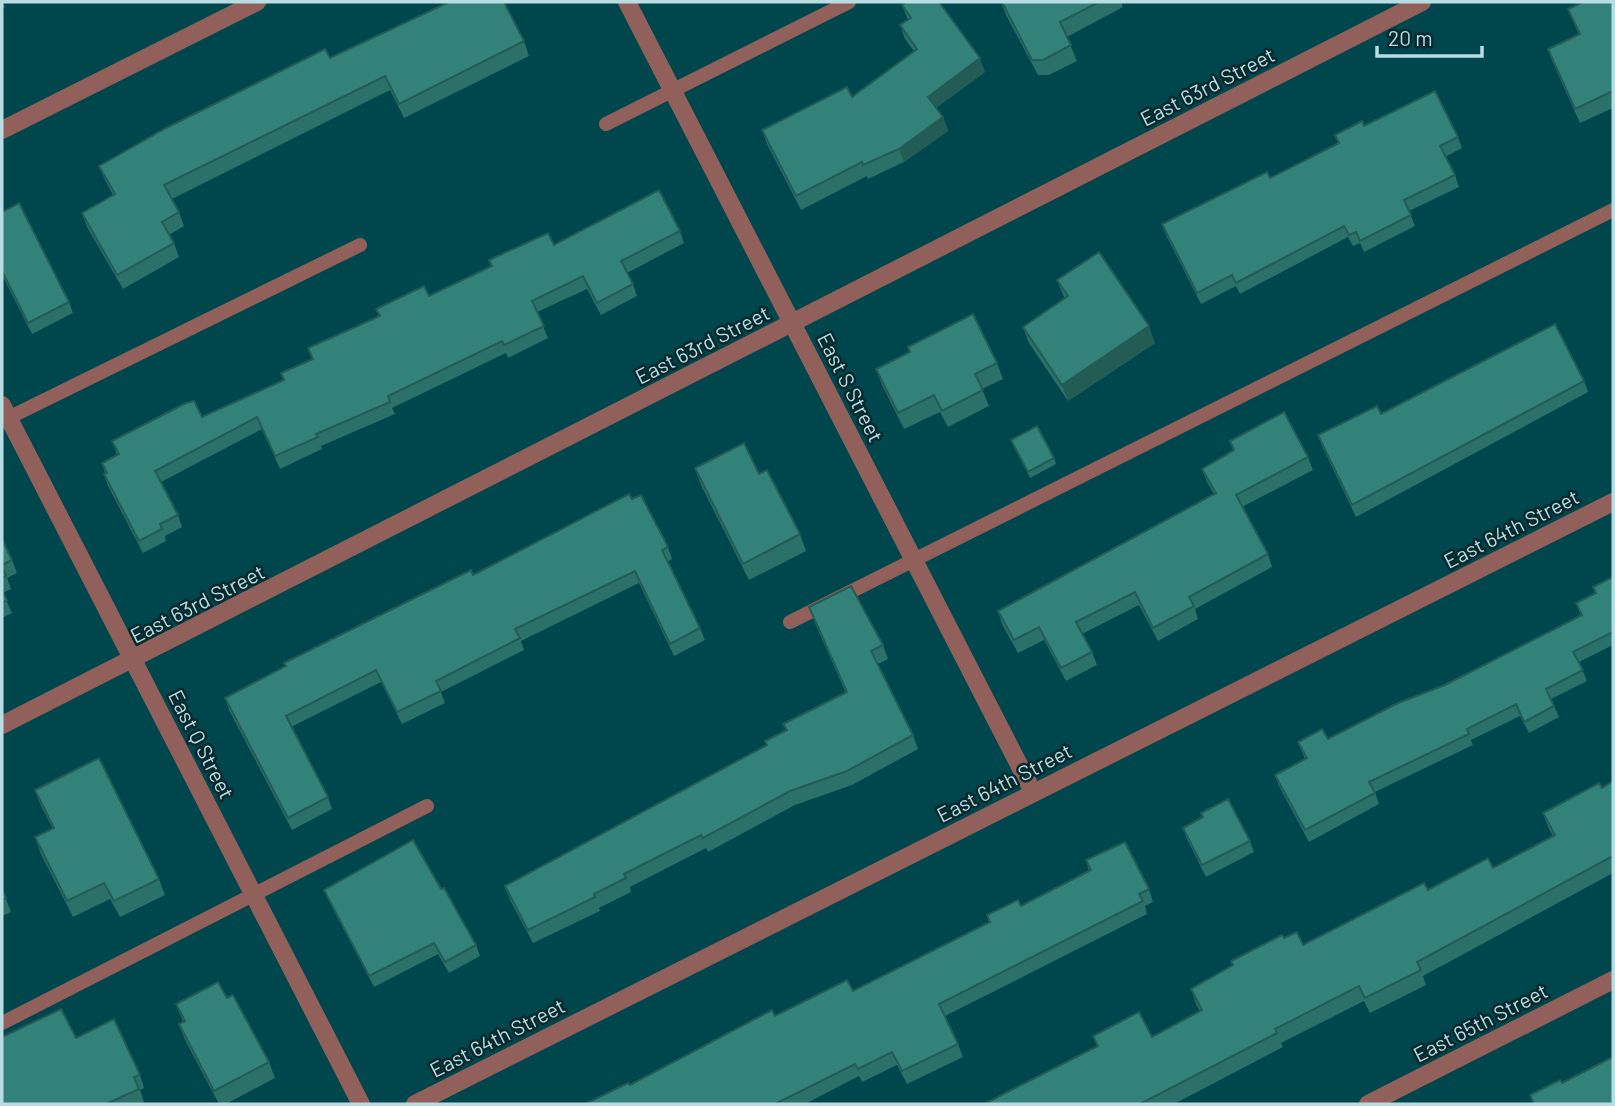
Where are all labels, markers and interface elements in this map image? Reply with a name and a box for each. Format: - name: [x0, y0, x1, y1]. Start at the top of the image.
- scale bar: [1377, 14, 1482, 58]
- text: 20 m: [1388, 25, 1433, 50]
- street label: East 63rd Street: [1136, 41, 1278, 131]
- street label: East 63rd Street: [631, 299, 773, 389]
- street label: East S Street: [813, 328, 889, 446]
- street label: East 64th Street: [1439, 483, 1583, 573]
- street label: East 63rd Street: [126, 558, 268, 648]
- street label: East Q Street: [164, 685, 240, 803]
- street label: East 64th Street: [932, 737, 1076, 827]
- street label: East 65th Street: [1409, 977, 1551, 1067]
- street label: East 64th Street: [425, 992, 569, 1082]

